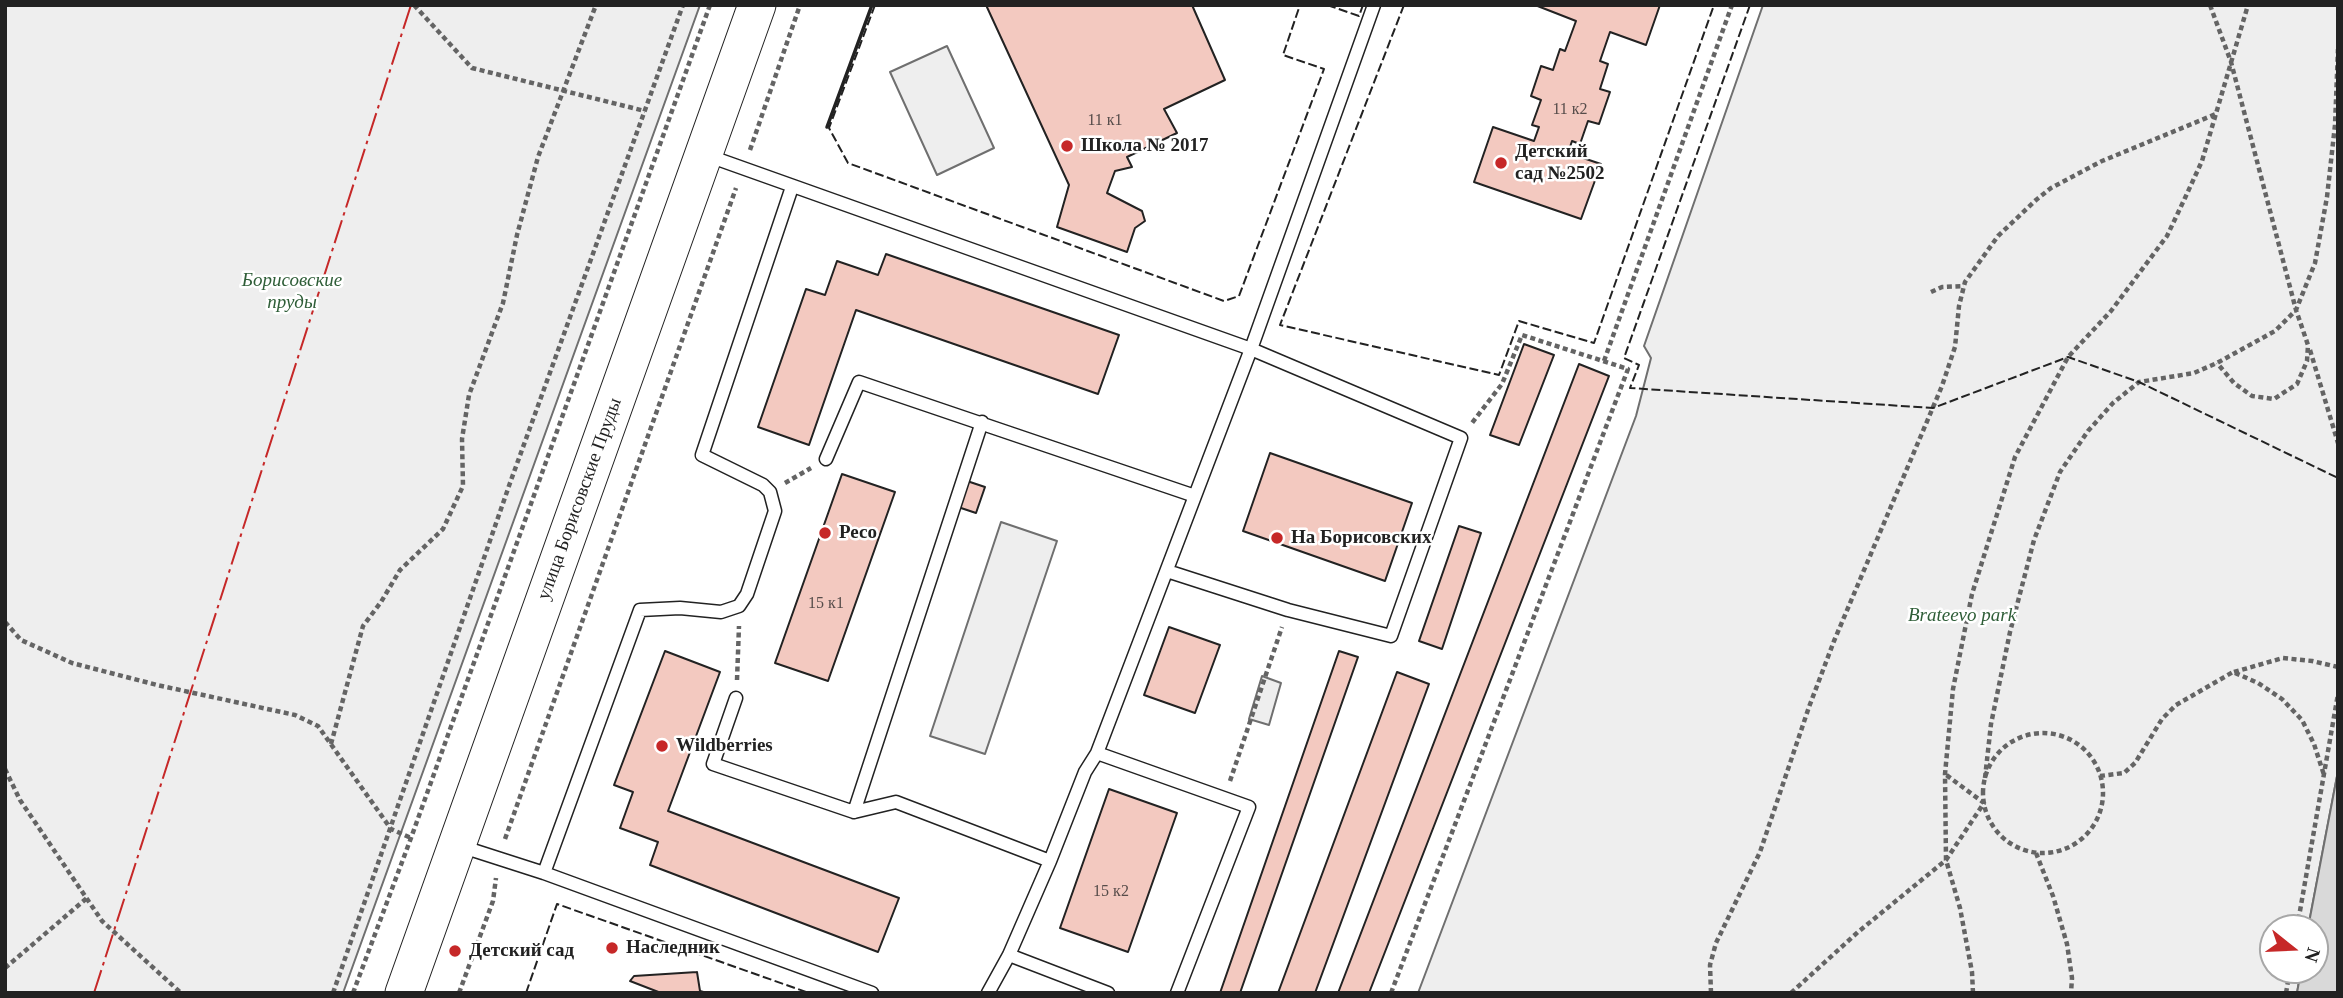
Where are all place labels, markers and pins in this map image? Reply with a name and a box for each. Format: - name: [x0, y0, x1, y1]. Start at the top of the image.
- place label: Школа № 2017: [1081, 135, 1209, 157]
- marker: Школа № 2017: [1059, 138, 1075, 154]
- place label: Детский сад №2502: [1515, 141, 1605, 185]
- marker: Детский сад №2502: [1493, 155, 1509, 171]
- place label: Ресо: [839, 522, 877, 544]
- marker: Ресо: [817, 525, 833, 541]
- place label: На Борисовских: [1291, 527, 1431, 549]
- marker: На Борисовских: [1269, 530, 1285, 546]
- place label: Wildberries: [676, 735, 773, 757]
- marker: Wildberries: [654, 738, 670, 754]
- place label: Наследник: [626, 937, 720, 959]
- place label: Детский сад: [469, 940, 574, 962]
- marker: Наследник: [604, 940, 620, 956]
- marker: Детский сад: [447, 943, 463, 959]

